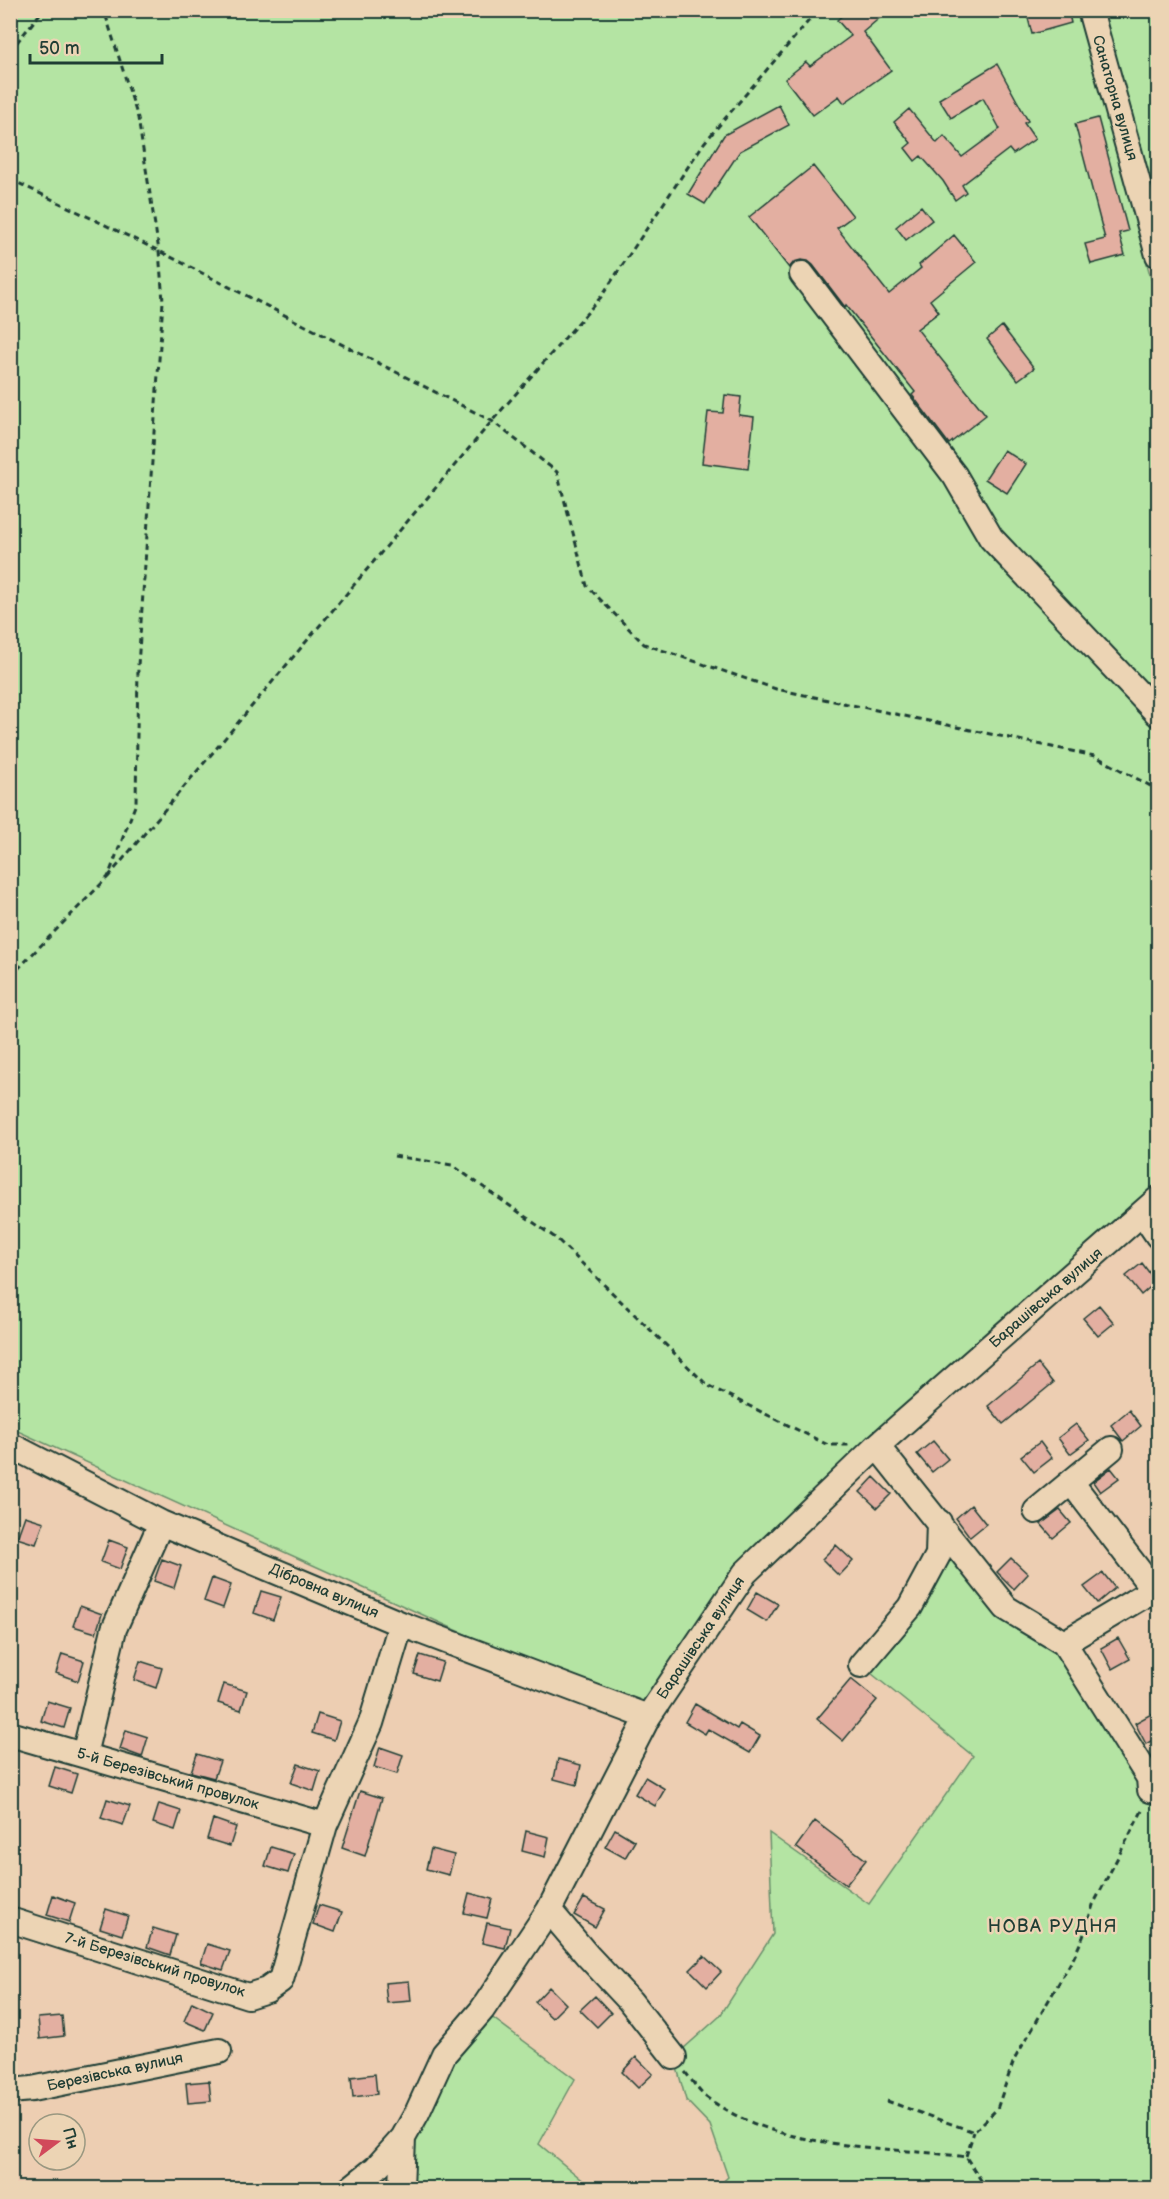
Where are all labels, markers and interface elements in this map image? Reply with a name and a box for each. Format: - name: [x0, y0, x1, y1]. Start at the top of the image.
- scale bar: [30, 27, 162, 65]
- street label: Санаторна вулиця: [1088, 33, 1142, 163]
- text: 50 m: [39, 38, 80, 59]
- street label: Барашівська вулиця: [985, 1244, 1107, 1352]
- street label: Дібровна вулиця: [266, 1559, 382, 1623]
- street label: Барашівська вулиця: [653, 1573, 749, 1703]
- street label: 5-й Березівський провулок: [75, 1744, 261, 1814]
- district label: НОВА РУДНЯ: [988, 1916, 1118, 1937]
- street label: 7-й Березівський провулок: [63, 1928, 247, 2002]
- street label: Березівська вулиця: [45, 2048, 185, 2096]
- north arrow: [27, 2112, 87, 2172]
- text: Пн: [58, 2125, 82, 2151]

